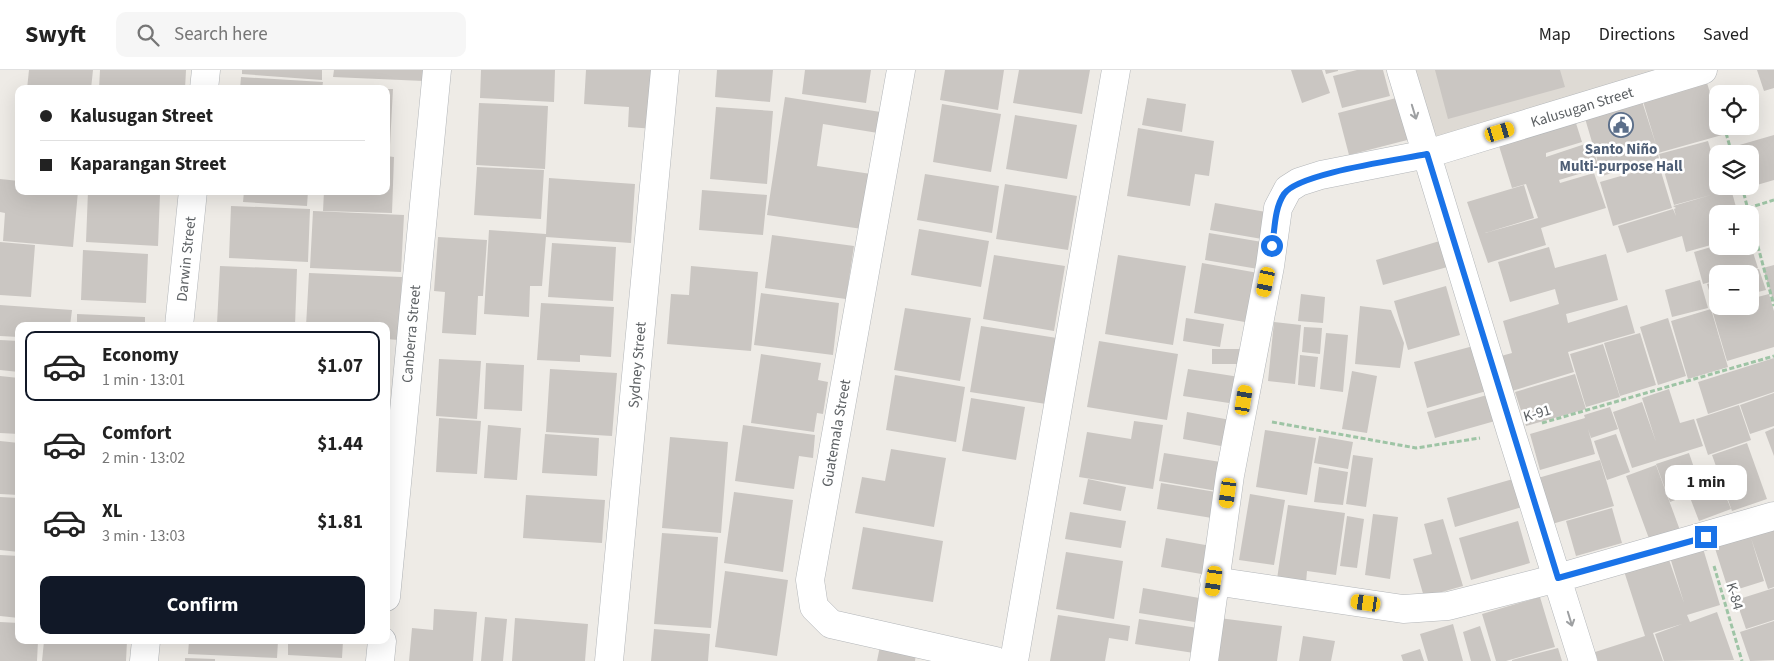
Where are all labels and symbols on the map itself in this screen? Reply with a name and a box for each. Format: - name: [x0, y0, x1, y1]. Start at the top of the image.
- street label: Kalusugan Street: [1528, 82, 1636, 133]
- one-way arrow: [1410, 104, 1419, 119]
- public building icon: Santo Niño Multi-purpose Hall: [1608, 112, 1634, 138]
- car: [1483, 120, 1516, 144]
- place label: Santo Niño Multi-purpose Hall: [1559, 139, 1683, 177]
- street label: Darwin Street: [172, 215, 201, 303]
- route start: [1261, 235, 1283, 257]
- car: [1255, 266, 1276, 298]
- street label: Canberra Street: [397, 284, 426, 384]
- street label: Sydney Street: [623, 321, 652, 409]
- street label: Guatemala Street: [817, 378, 856, 489]
- car: [1234, 384, 1253, 416]
- street label: K-91: [1521, 400, 1553, 427]
- callout: 1 min: [1665, 464, 1747, 500]
- car: [1218, 477, 1237, 509]
- route end: [1695, 526, 1717, 548]
- car: [1204, 565, 1223, 597]
- street label: K-84: [1720, 580, 1749, 613]
- car: [1350, 593, 1381, 613]
- one-way arrow: [1566, 610, 1576, 626]

